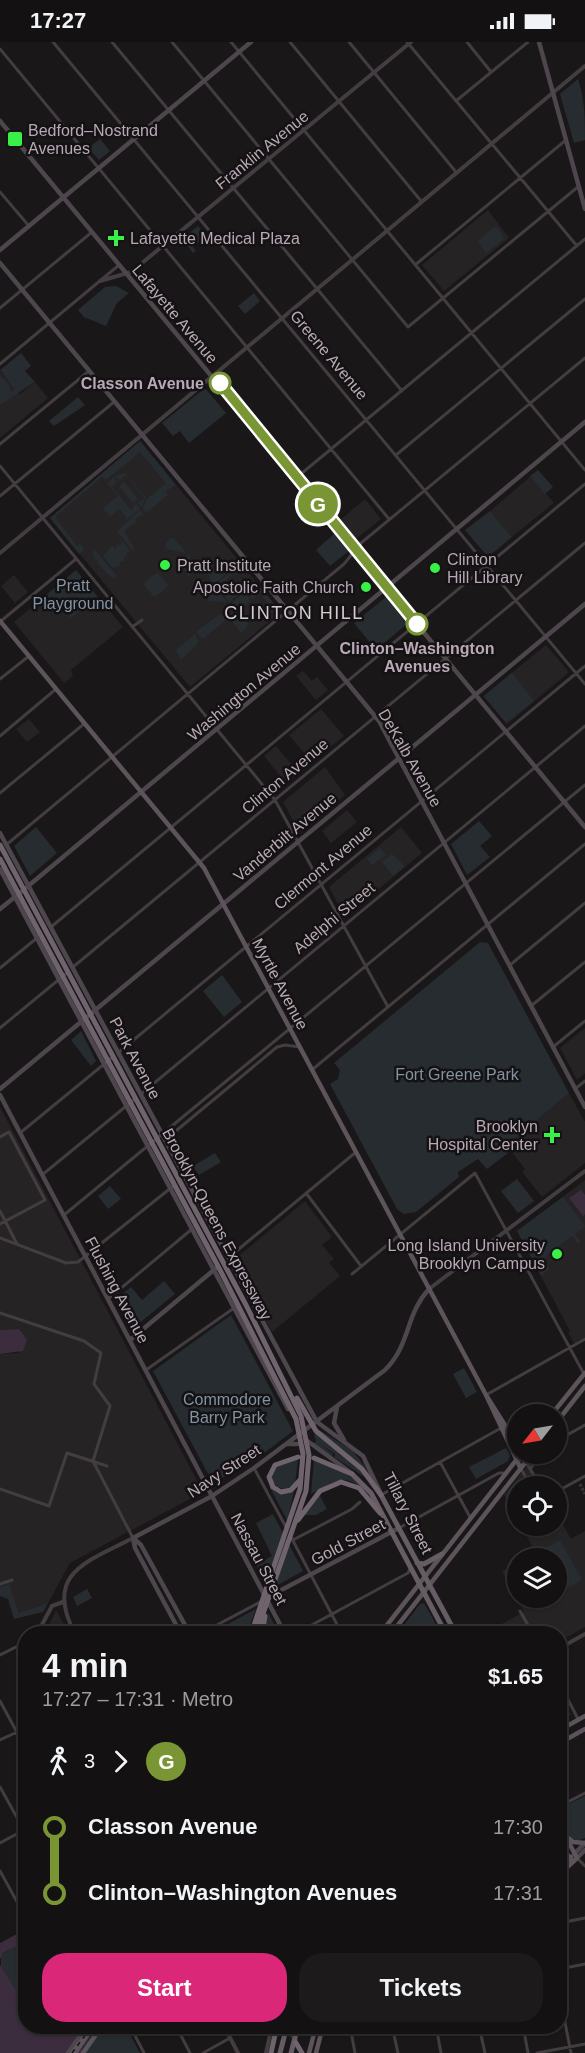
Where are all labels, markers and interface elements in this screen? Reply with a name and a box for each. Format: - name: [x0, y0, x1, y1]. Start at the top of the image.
- text: 17:27: [30, 8, 86, 33]
- street label: Franklin Avenue: [212, 107, 312, 193]
- place label: Bedford–Nostrand Avenues: [28, 122, 158, 157]
- marker: Bedford–Nostrand Avenues: [6, 130, 24, 148]
- marker: Lafayette Medical Plaza: [107, 229, 125, 247]
- place label: Lafayette Medical Plaza: [130, 230, 300, 247]
- street label: Lafayette Avenue: [129, 261, 221, 367]
- street label: Greene Avenue: [287, 307, 371, 403]
- marker: Classon Avenue: [209, 372, 231, 394]
- place label: Classon Avenue: [81, 375, 204, 392]
- line badge: G: [298, 484, 338, 524]
- text: G: [310, 493, 326, 516]
- place label: Clinton Hill Library: [447, 551, 523, 586]
- place label: Pratt Institute: [177, 557, 271, 574]
- marker: Pratt Institute: [158, 558, 172, 572]
- marker: Clinton Hill Library: [428, 561, 442, 575]
- park label: Pratt Playground: [33, 577, 113, 612]
- place label: Apostolic Faith Church: [193, 579, 354, 596]
- marker: Apostolic Faith Church: [359, 580, 373, 594]
- district label: CLINTON HILL: [224, 603, 364, 623]
- marker: Clinton–Washington Avenues: [406, 613, 428, 635]
- street label: Washington Avenue: [184, 640, 304, 744]
- place label: Clinton–Washington Avenues: [340, 640, 494, 675]
- street label: DeKalb Avenue: [375, 706, 445, 810]
- street label: Clinton Avenue: [238, 735, 332, 817]
- street label: Vanderbilt Avenue: [230, 789, 340, 885]
- street label: Clermont Avenue: [271, 821, 375, 913]
- street label: Adelphi Street: [290, 879, 378, 957]
- street label: Myrtle Avenue: [249, 935, 311, 1033]
- street label: Park Avenue: [106, 1014, 164, 1102]
- park label: Fort Greene Park: [395, 1066, 520, 1083]
- place label: Brooklyn Hospital Center: [428, 1118, 539, 1153]
- street label: Brooklyn-Queens Expressway: [159, 1125, 275, 1323]
- marker: Brooklyn Hospital Center: [543, 1126, 561, 1144]
- street label: Flushing Avenue: [82, 1234, 152, 1346]
- place label: Long Island University Brooklyn Campus: [388, 1237, 545, 1272]
- marker: Long Island University Brooklyn Campus: [550, 1247, 564, 1261]
- park label: Commodore Barry Park: [183, 1391, 271, 1426]
- north arrow: [507, 1404, 567, 1464]
- map controls: [507, 1404, 567, 1608]
- street label: Navy Street: [184, 1441, 264, 1501]
- street label: Tillary Street: [380, 1469, 436, 1557]
- button: locate: [507, 1476, 567, 1536]
- street label: Nassau Street: [228, 1510, 291, 1608]
- street label: Gold Street: [308, 1515, 388, 1569]
- button: layers: [507, 1548, 567, 1608]
- text: 4 min: [42, 1647, 128, 1684]
- text: $1.65: [488, 1664, 543, 1689]
- text: 17:27 – 17:31 · Metro: [42, 1688, 233, 1710]
- icon: walk: [42, 1745, 75, 1778]
- icon: forward: [104, 1745, 137, 1778]
- text: 3: [84, 1750, 95, 1772]
- text: G: [158, 1750, 174, 1773]
- text: Classon Avenue: [88, 1814, 258, 1839]
- text: 17:30: [493, 1816, 543, 1838]
- text: Clinton–Washington Avenues: [88, 1880, 397, 1905]
- text: 17:31: [493, 1882, 543, 1904]
- button: Start: [42, 1953, 287, 2022]
- button: Tickets: [299, 1953, 543, 2022]

